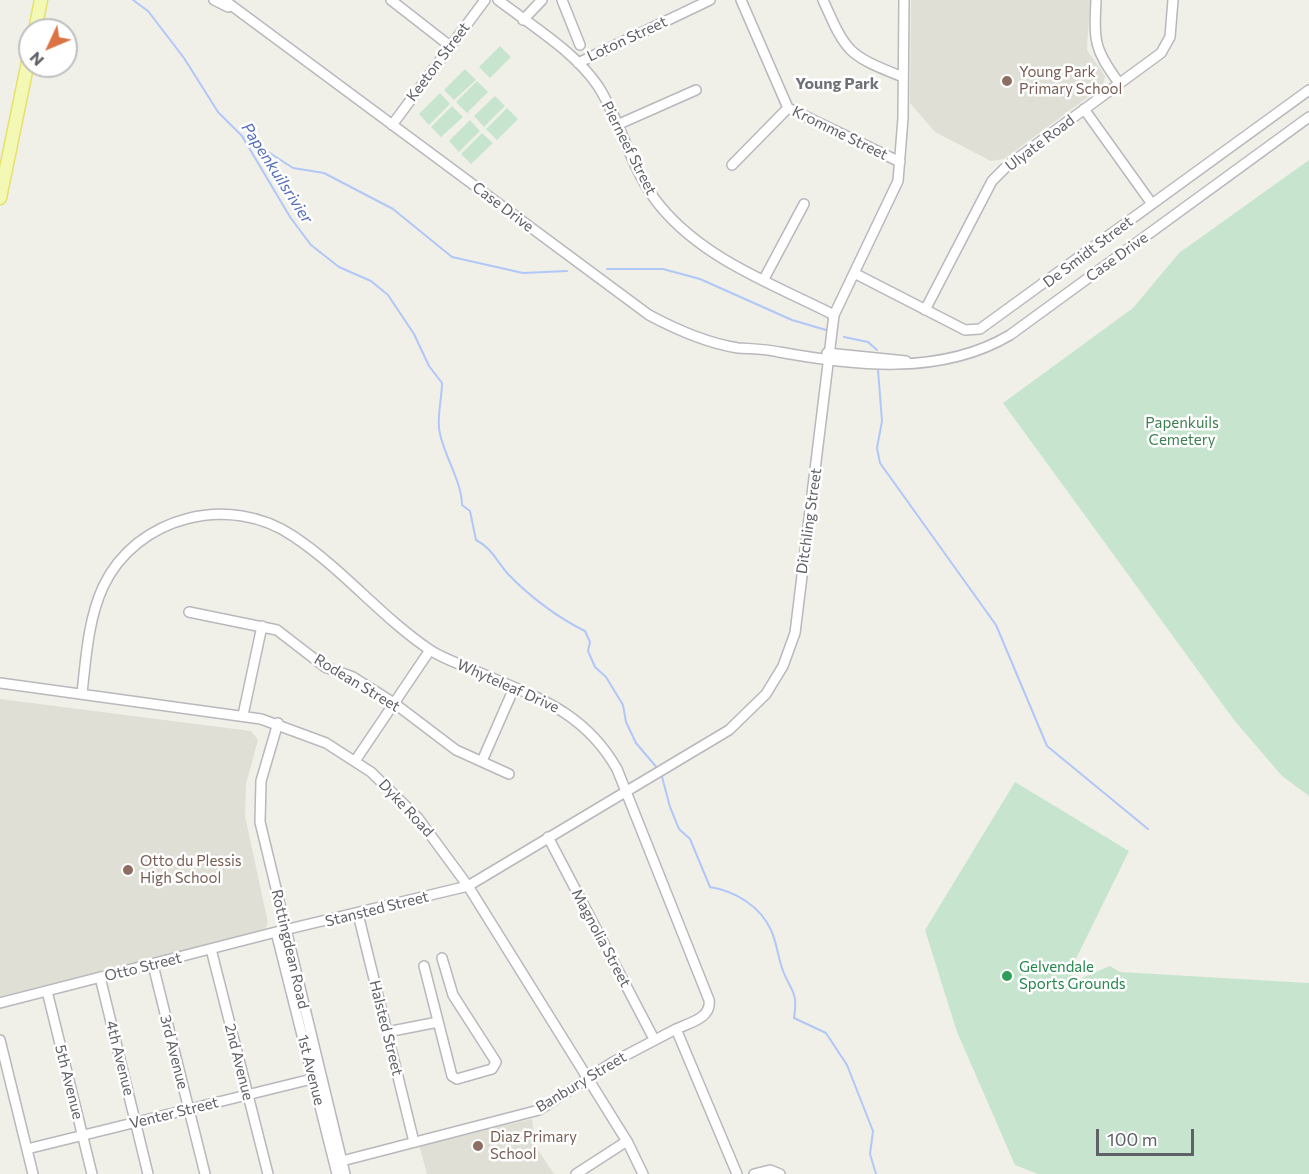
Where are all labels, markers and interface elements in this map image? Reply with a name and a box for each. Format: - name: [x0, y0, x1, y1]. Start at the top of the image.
- street label: Loton Street: [584, 13, 670, 65]
- north arrow: [18, 18, 78, 78]
- street label: Keeton Street: [402, 19, 474, 105]
- text: N: [25, 49, 47, 70]
- place label: Young Park Primary School: [1019, 63, 1122, 98]
- district label: Young Park: [795, 74, 879, 94]
- marker: Young Park Primary School: [1000, 74, 1014, 88]
- street label: Pierneef Street: [598, 98, 660, 198]
- street label: Kromme Street: [789, 102, 891, 164]
- street label: Ulyate Road: [1002, 111, 1078, 175]
- water label: Papenkuilsrivier: [237, 119, 317, 227]
- street label: Case Drive: [469, 178, 537, 236]
- street label: De Smidt Street: [1040, 212, 1136, 292]
- street label: Case Drive: [1083, 229, 1151, 285]
- park label: Papenkuils Cemetery: [1145, 414, 1219, 449]
- street label: Ditchling Street: [793, 467, 825, 575]
- street label: Rodean Street: [311, 650, 403, 716]
- street label: Whyteleaf Drive: [454, 655, 562, 717]
- street label: Dyke Road: [375, 775, 437, 841]
- place label: Otto du Plessis High School: [140, 852, 242, 887]
- marker: Otto du Plessis High School: [121, 863, 135, 877]
- street label: Magnolia Street: [568, 886, 634, 990]
- street label: Rottingdean Road: [267, 887, 313, 1011]
- street label: Stansted Street: [323, 887, 431, 931]
- street label: Otto Street: [103, 949, 183, 985]
- place label: Gelvendale Sports Grounds: [1019, 958, 1126, 993]
- marker: Gelvendale Sports Grounds: [1000, 969, 1014, 983]
- street label: Halsted Street: [365, 978, 407, 1078]
- street label: 3rd Avenue: [156, 1013, 192, 1091]
- street label: 4th Avenue: [102, 1019, 138, 1097]
- street label: 2nd Avenue: [221, 1022, 257, 1102]
- street label: 1st Avenue: [294, 1033, 328, 1107]
- street label: 5th Avenue: [51, 1043, 87, 1121]
- street label: Banbury Street: [532, 1048, 630, 1116]
- street label: Venter Street: [128, 1093, 220, 1133]
- scale bar: [1099, 1117, 1196, 1155]
- place label: Diaz Primary School: [490, 1128, 577, 1163]
- text: 100 m: [1107, 1128, 1157, 1150]
- marker: Diaz Primary School: [471, 1139, 485, 1153]

